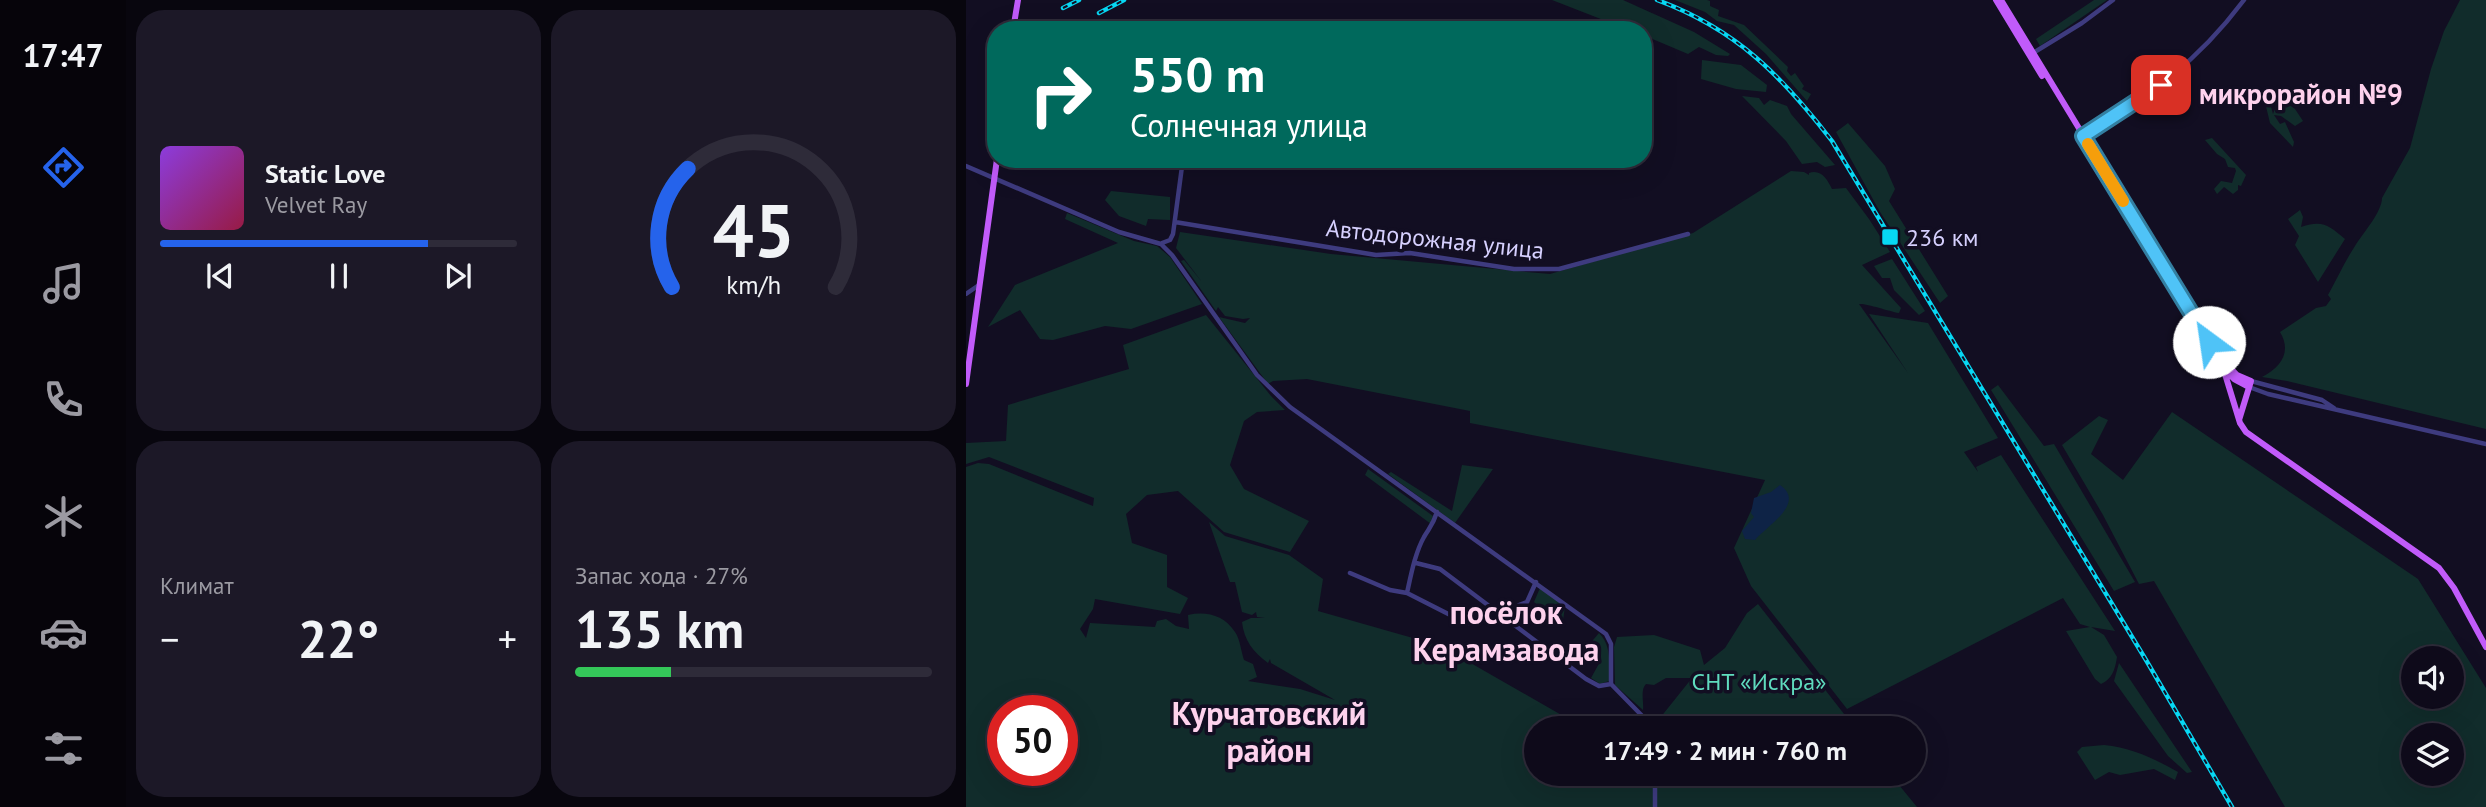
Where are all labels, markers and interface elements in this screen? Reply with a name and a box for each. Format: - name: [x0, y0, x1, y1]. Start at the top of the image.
- text: 17:47: [22, 34, 104, 76]
- text: 550 m: [1130, 42, 1265, 106]
- icon: right: [1015, 49, 1106, 140]
- pin: [2131, 55, 2191, 115]
- icon: arrive: [2142, 66, 2180, 104]
- district label: микрорайон №9: [2199, 75, 2403, 112]
- text: Солнечная улица: [1130, 104, 1368, 146]
- icon: directions: [39, 143, 88, 192]
- text: Static Love: [265, 157, 386, 190]
- text: 45: [712, 183, 795, 277]
- text: Velvet Ray: [265, 190, 367, 219]
- street label: Автодорожная улица: [1324, 212, 1546, 266]
- place label: 236 км: [1906, 222, 1979, 253]
- marker: 236 км: [1880, 227, 1900, 247]
- icon: previous: [201, 257, 239, 295]
- icon: pause: [320, 257, 358, 295]
- icon: next: [439, 257, 477, 295]
- icon: music: [39, 259, 88, 308]
- text: km/h: [726, 269, 781, 301]
- position arrow: [2172, 305, 2246, 379]
- icon: phone: [39, 375, 88, 424]
- icon: climate: [39, 492, 88, 541]
- text: Запас хода · 27%: [575, 561, 748, 590]
- text: Климат: [160, 571, 234, 600]
- district label: посёлок Керамзавода: [1413, 591, 1599, 670]
- text: 135 km: [575, 595, 744, 662]
- text: 22°: [298, 605, 379, 672]
- icon: car: [39, 608, 88, 657]
- text: −: [160, 614, 179, 663]
- text: +: [498, 614, 517, 663]
- map controls: [2401, 646, 2464, 786]
- button: sound: [2401, 646, 2464, 709]
- park label: СНТ «Искра»: [1691, 666, 1827, 697]
- district label: Курчатовский район: [1172, 692, 1366, 771]
- speed limit sign: 50: [987, 695, 1078, 786]
- button: layers: [2401, 723, 2464, 786]
- icon: filters: [39, 724, 88, 773]
- text: 17:49 · 2 мин · 760 m: [1603, 734, 1847, 767]

